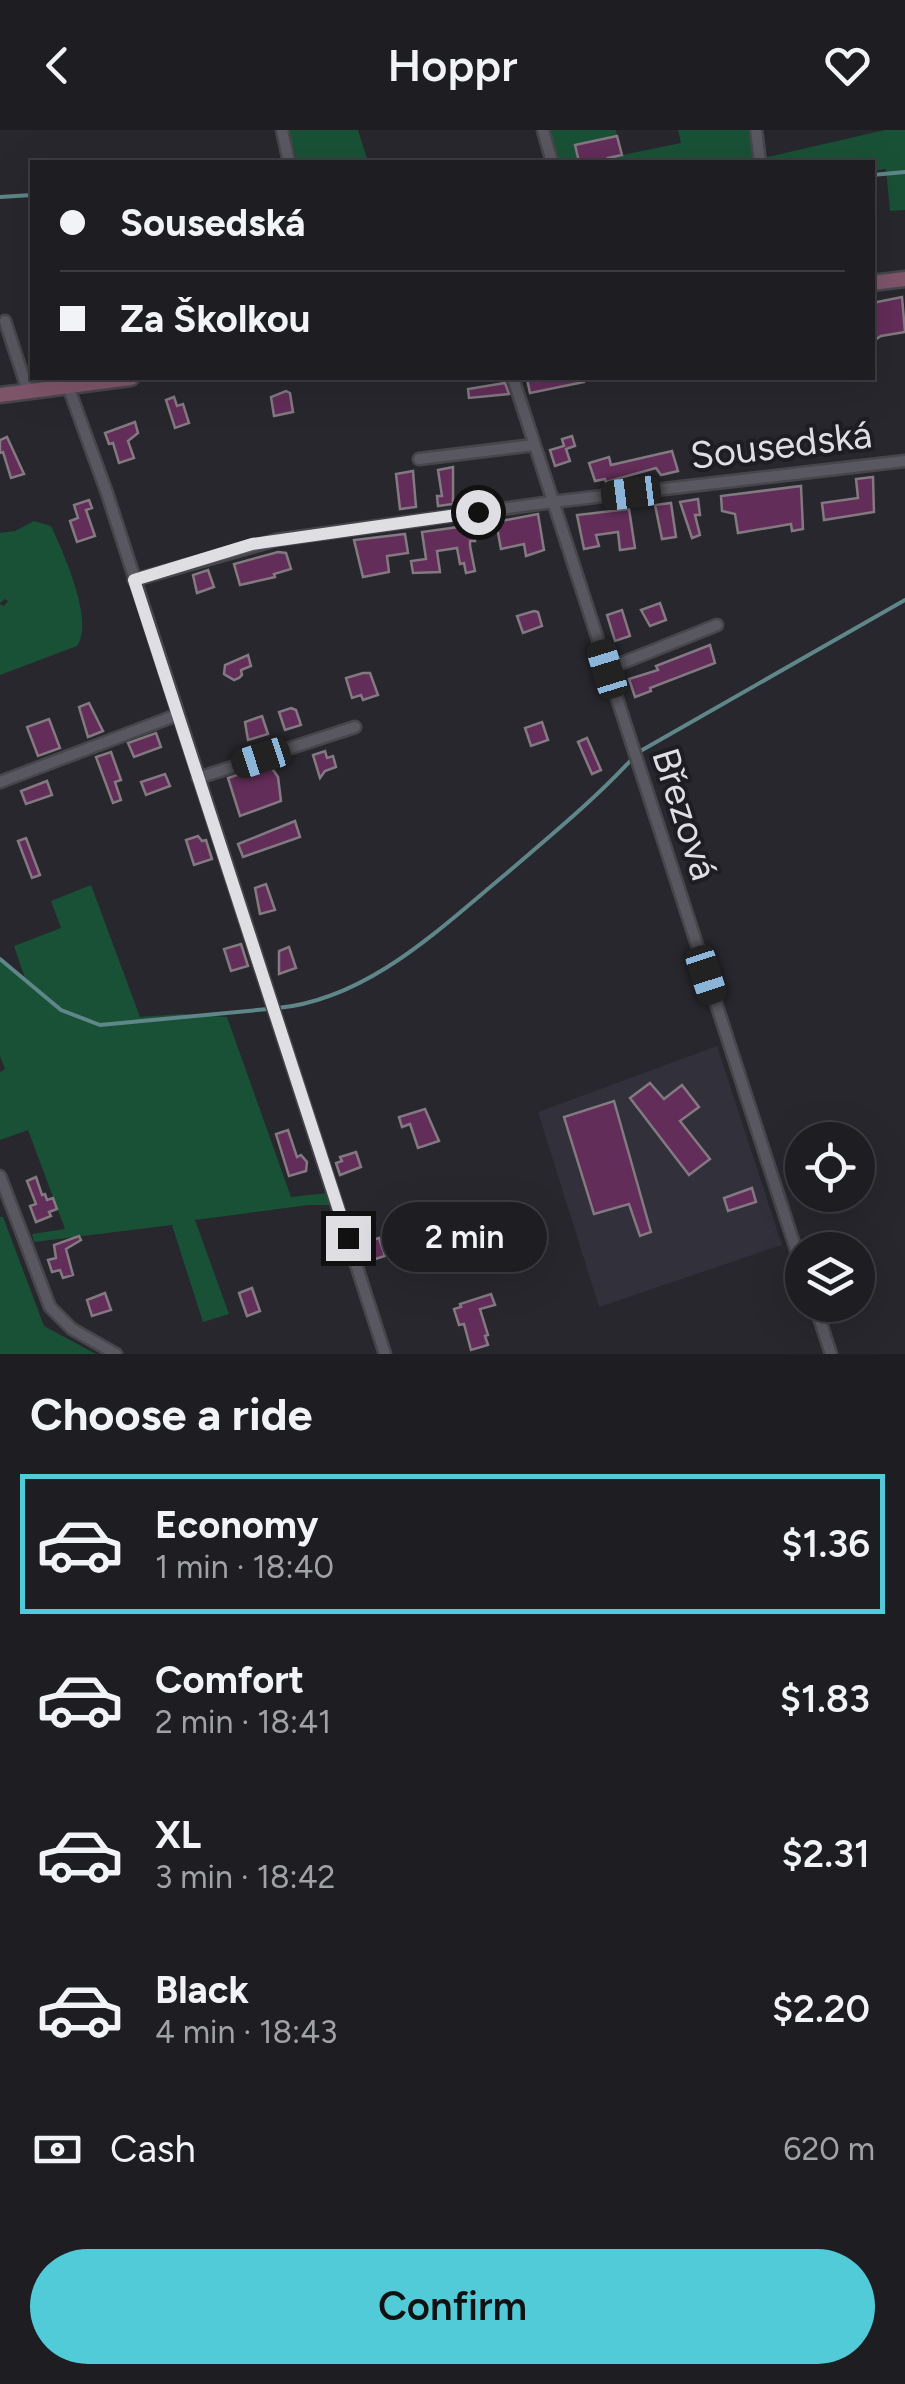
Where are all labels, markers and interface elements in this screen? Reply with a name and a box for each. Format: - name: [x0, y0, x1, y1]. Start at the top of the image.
- icon: back: [30, 38, 85, 93]
- text: Hoppr: [388, 38, 517, 92]
- icon: heart: [820, 38, 875, 93]
- text: Sousedská: [120, 200, 305, 246]
- text: Za Školkou: [120, 296, 310, 342]
- street label: Sousedská: [688, 411, 874, 479]
- car: [599, 474, 663, 512]
- route start: [456, 490, 501, 535]
- car: [584, 636, 630, 702]
- car: [228, 734, 294, 782]
- street label: Březová: [642, 742, 728, 886]
- car: [682, 942, 730, 1008]
- map controls: [785, 1122, 875, 1322]
- button: locate: [785, 1122, 875, 1212]
- callout: 2 min: [383, 1203, 548, 1273]
- route end: [326, 1216, 371, 1261]
- text: 2 min: [425, 1218, 504, 1256]
- button: layers: [785, 1232, 875, 1322]
- text: Choose a ride: [30, 1387, 312, 1441]
- icon: car: [35, 1499, 125, 1589]
- text: Economy: [155, 1502, 318, 1548]
- text: $1.36: [781, 1521, 870, 1567]
- text: 1 min · 18:40: [155, 1548, 334, 1586]
- icon: car: [35, 1654, 125, 1744]
- text: Comfort: [155, 1657, 304, 1703]
- text: $1.83: [780, 1676, 870, 1722]
- text: 2 min · 18:41: [155, 1703, 331, 1741]
- icon: car: [35, 1809, 125, 1899]
- text: XL: [155, 1812, 201, 1858]
- text: $2.31: [781, 1831, 870, 1877]
- text: 3 min · 18:42: [155, 1858, 335, 1896]
- icon: car: [35, 1964, 125, 2054]
- text: Black: [155, 1967, 249, 2013]
- text: $2.20: [772, 1986, 870, 2032]
- text: 4 min · 18:43: [155, 2013, 337, 2051]
- icon: cash: [30, 2122, 85, 2177]
- text: Cash: [110, 2126, 196, 2172]
- text: 620 m: [783, 2130, 875, 2168]
- button: Confirm: [30, 2249, 875, 2364]

